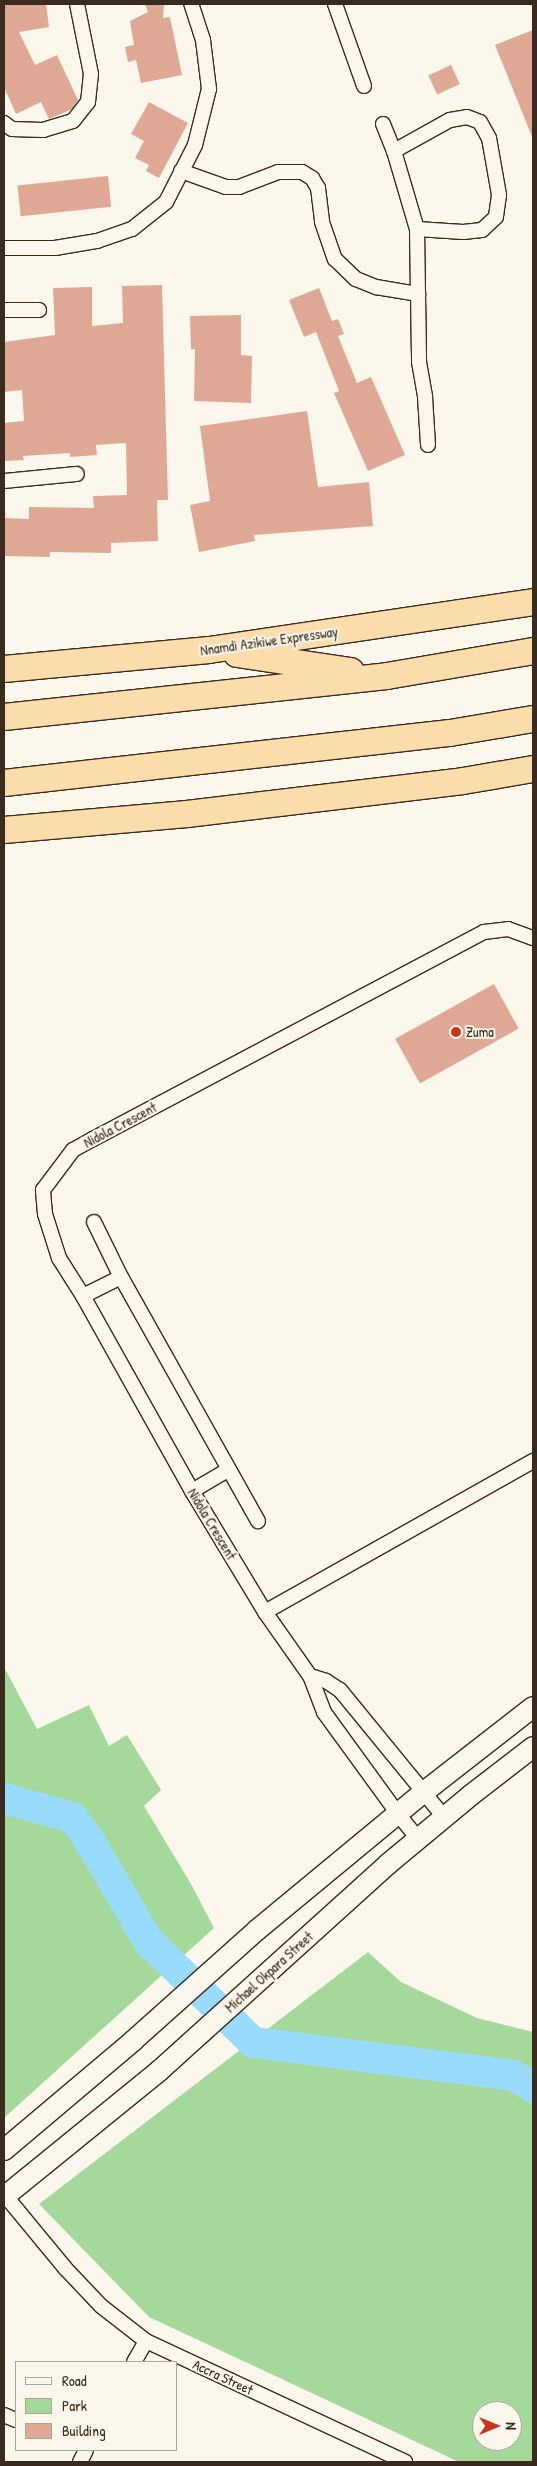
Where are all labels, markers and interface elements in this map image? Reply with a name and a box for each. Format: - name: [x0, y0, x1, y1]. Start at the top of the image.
- street label: Nnamdi Azikiwe Expressway: [199, 623, 339, 659]
- place label: Zuma: [466, 1024, 494, 1040]
- marker: Zuma: [450, 1026, 462, 1038]
- street label: Nidola Crescent: [81, 1099, 159, 1151]
- street label: Nidola Crescent: [184, 1485, 240, 1563]
- street label: Michael Okpara Street: [222, 1928, 316, 2016]
- street label: Accra Street: [190, 2356, 256, 2398]
- legend: [15, 2361, 178, 2451]
- text: Road: [62, 2370, 87, 2391]
- text: Park: [62, 2395, 87, 2416]
- north arrow: [472, 2401, 522, 2451]
- text: Building: [62, 2420, 106, 2441]
- text: N: [502, 2422, 521, 2430]

